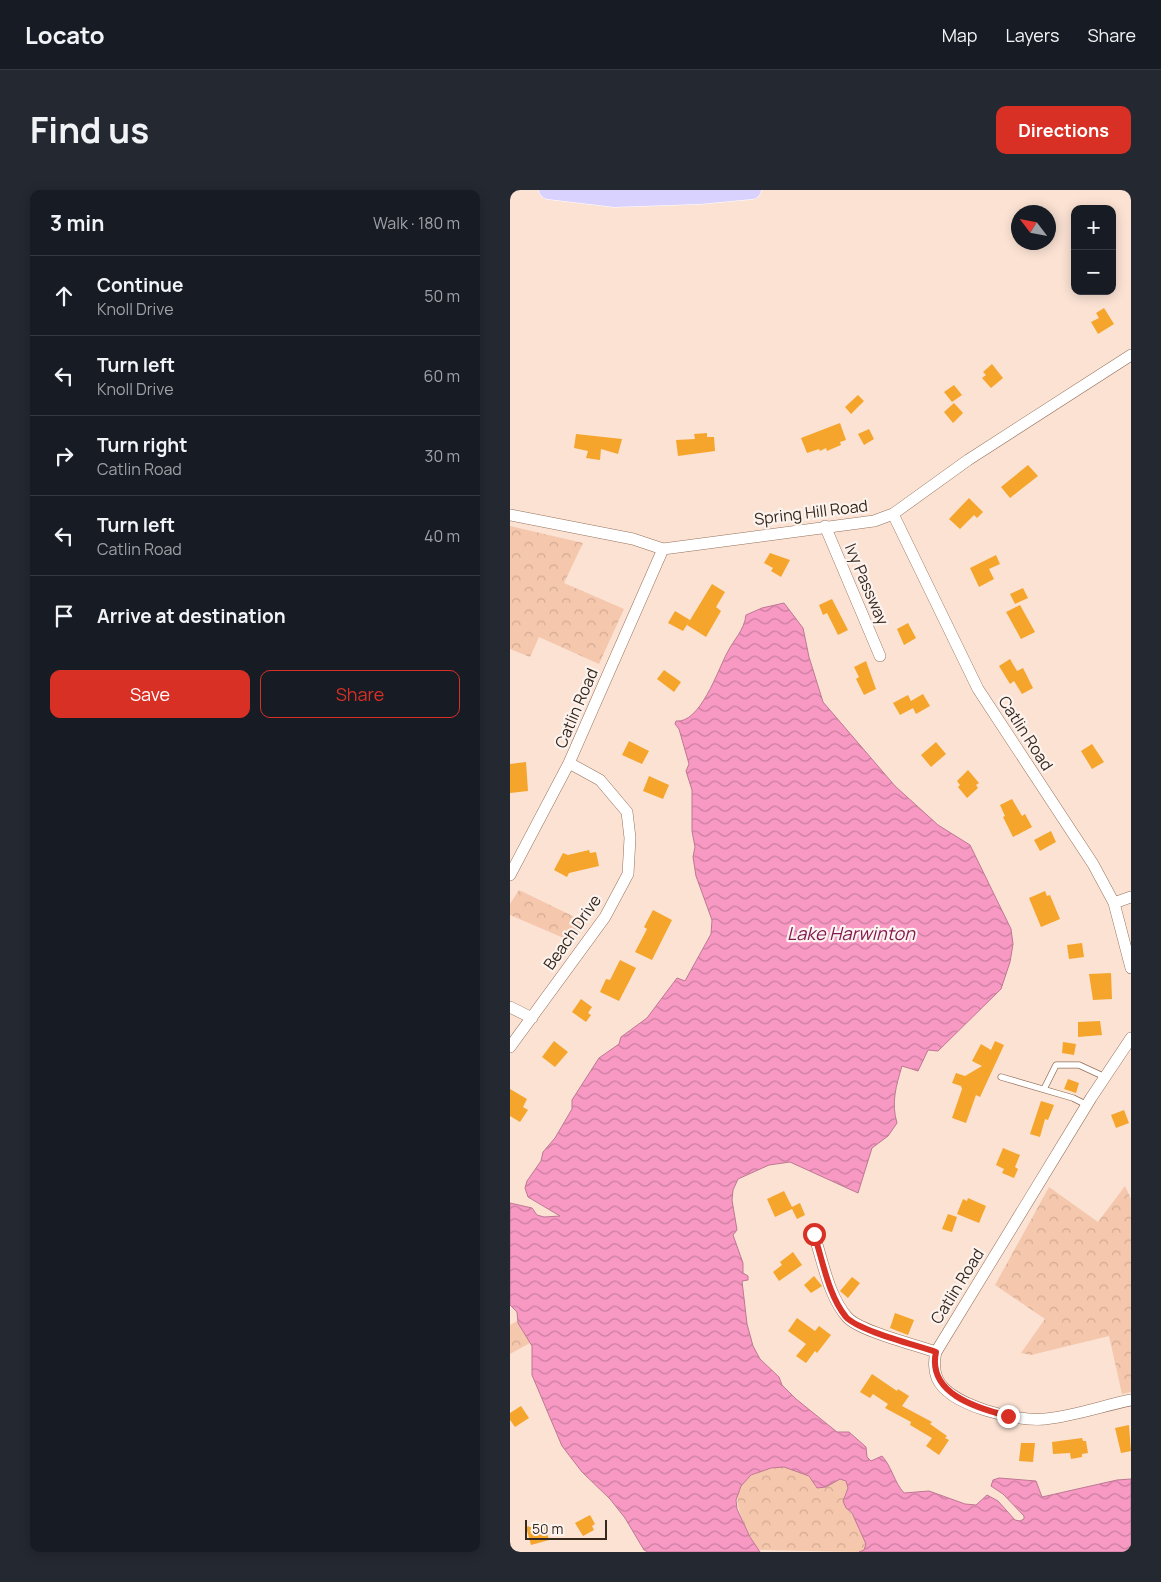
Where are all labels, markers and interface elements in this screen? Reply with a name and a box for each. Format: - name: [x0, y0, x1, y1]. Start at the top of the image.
- text: Locato: [25, 18, 105, 51]
- text: Map: [942, 23, 977, 47]
- text: Layers: [1005, 23, 1059, 47]
- text: Share: [1087, 23, 1136, 47]
- text: Find us: [30, 106, 149, 154]
- button: Directions: [996, 106, 1131, 154]
- north arrow: [1011, 205, 1056, 250]
- map controls: [1071, 205, 1116, 295]
- button: +: [1071, 205, 1116, 250]
- text: 3 min: [50, 209, 104, 237]
- text: Walk · 180 m: [373, 212, 460, 234]
- button: −: [1071, 250, 1116, 295]
- text: Continue: [97, 272, 183, 298]
- icon: ahead: [50, 282, 78, 310]
- text: 50 m: [424, 285, 460, 307]
- text: Knoll Drive: [97, 298, 174, 320]
- text: Turn left: [97, 352, 175, 378]
- icon: left: [50, 362, 78, 390]
- text: 60 m: [424, 365, 460, 387]
- text: Knoll Drive: [97, 378, 174, 400]
- text: Turn right: [97, 432, 187, 458]
- icon: right: [50, 442, 78, 470]
- text: 30 m: [425, 445, 460, 467]
- text: Catlin Road: [97, 458, 182, 480]
- street label: Spring Hill Road: [753, 494, 869, 530]
- text: Turn left: [97, 512, 175, 538]
- icon: left: [50, 522, 78, 550]
- text: 40 m: [424, 525, 460, 547]
- text: Catlin Road: [97, 538, 182, 560]
- street label: Ivy Passway: [840, 540, 894, 629]
- icon: arrive: [50, 602, 78, 630]
- text: Arrive at destination: [97, 603, 286, 629]
- street label: Catlin Road: [549, 665, 603, 751]
- button: Save: [50, 670, 250, 718]
- button: Share: [260, 670, 460, 718]
- street label: Catlin Road: [994, 691, 1058, 775]
- street label: Beach Drive: [538, 890, 606, 974]
- water label: Lake Harwinton: [787, 921, 916, 945]
- route start: [803, 1223, 826, 1246]
- street label: Catlin Road: [925, 1244, 989, 1328]
- route end: [997, 1405, 1020, 1428]
- scale bar: [525, 1517, 608, 1540]
- text: 50 m: [532, 1519, 563, 1538]

